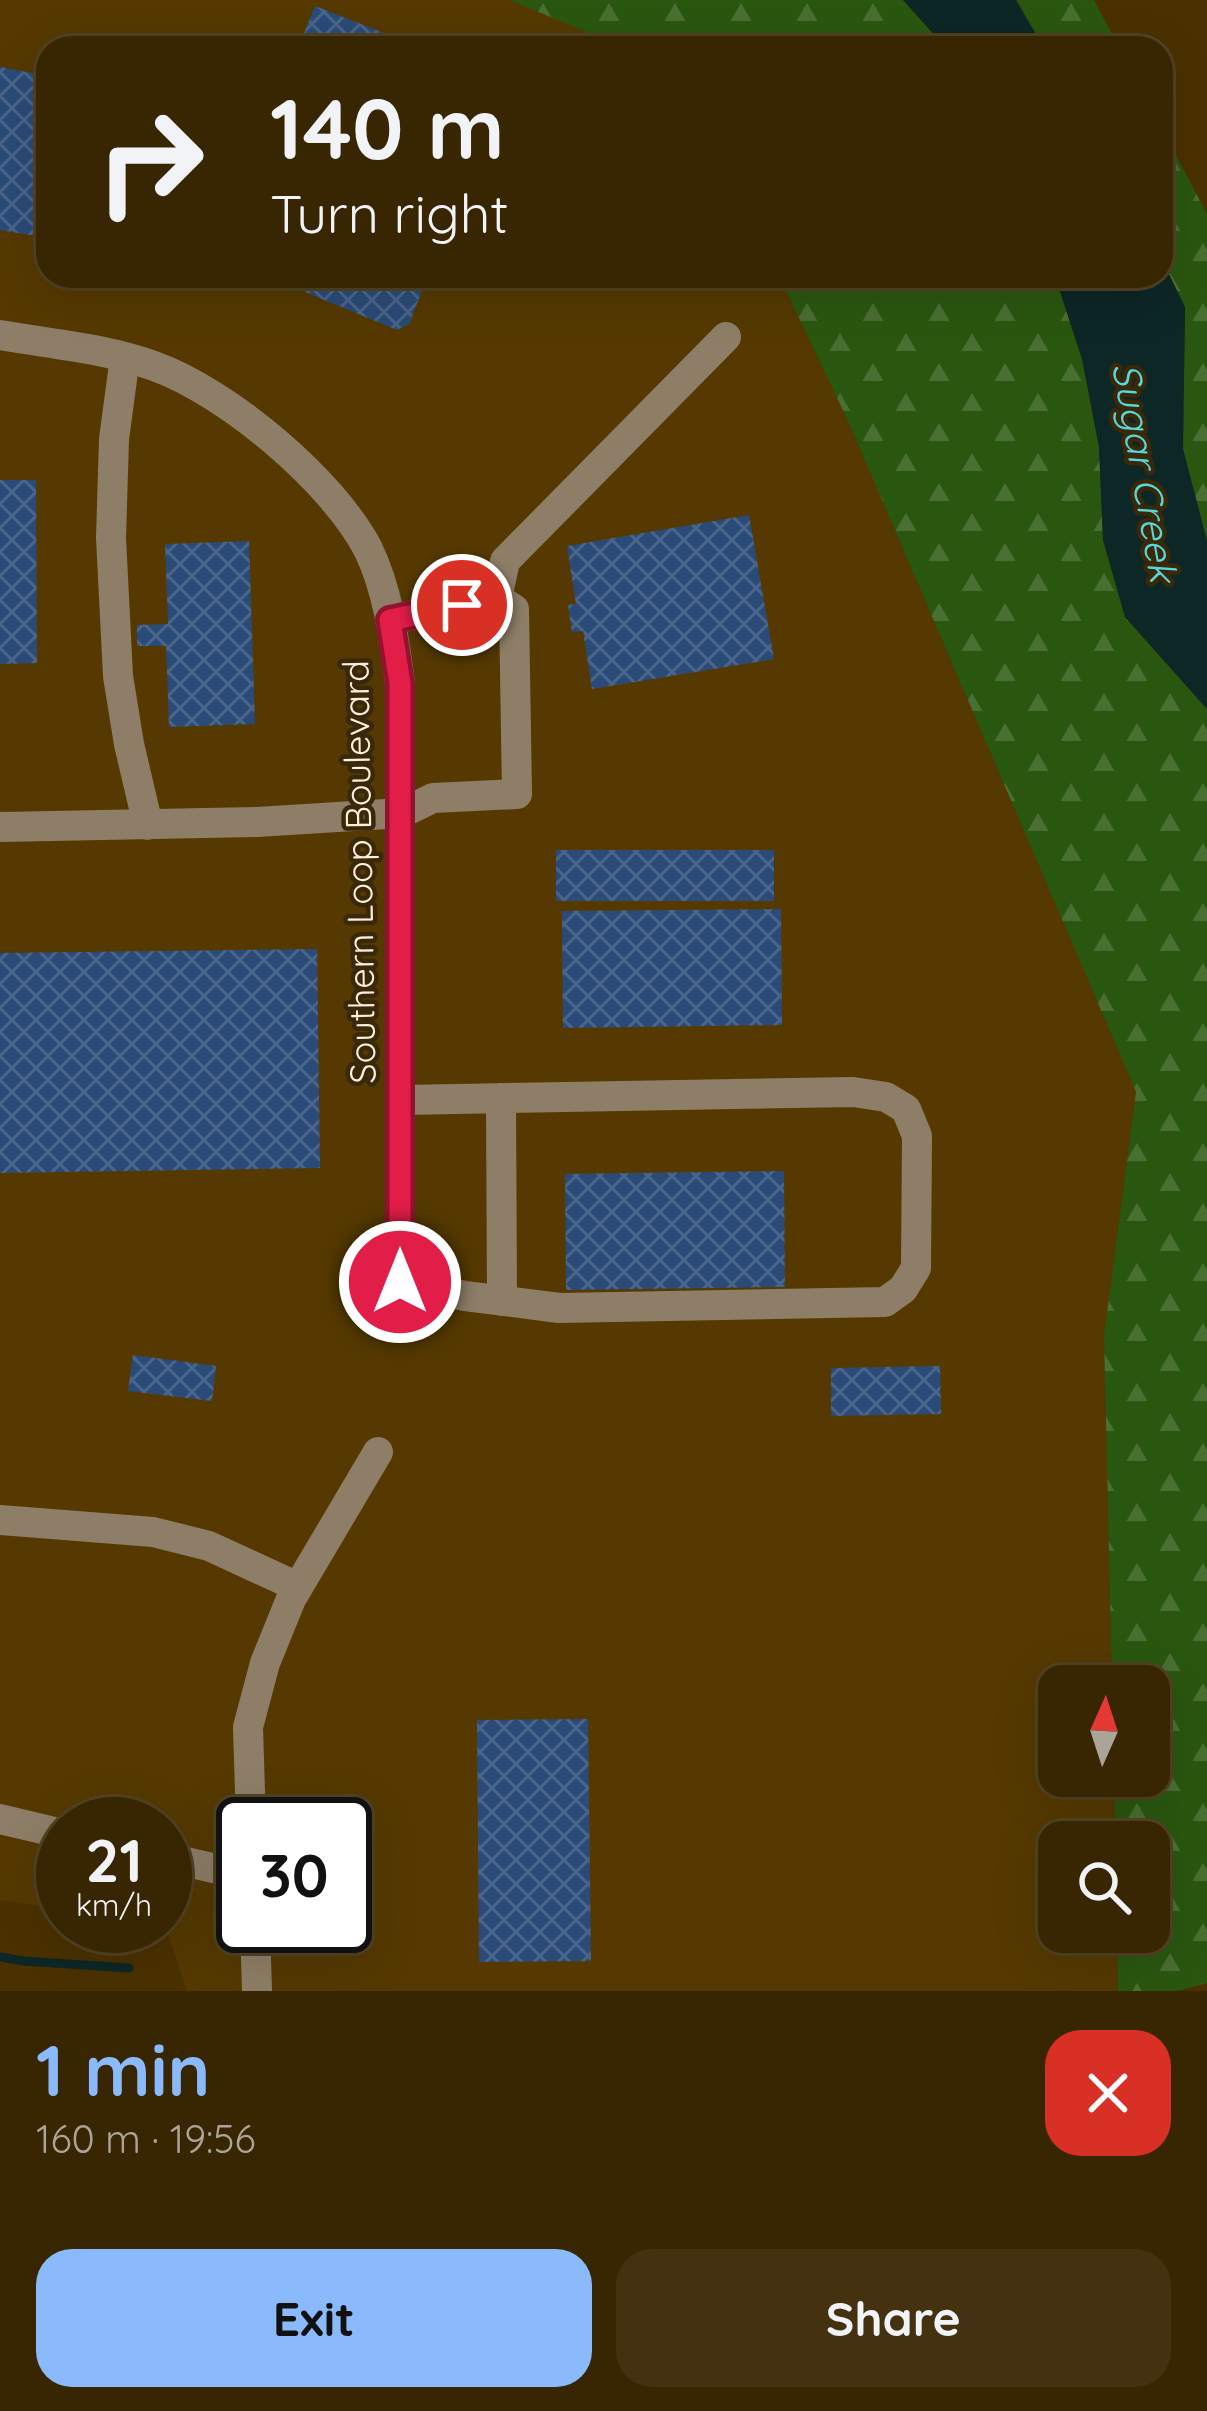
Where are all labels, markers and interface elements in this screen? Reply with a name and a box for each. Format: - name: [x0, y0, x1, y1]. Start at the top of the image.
- text: 140 m: [270, 75, 505, 180]
- icon: right: [72, 84, 228, 240]
- text: Turn right: [270, 179, 509, 247]
- water label: Sugar Creek: [1102, 358, 1189, 588]
- pin: [411, 554, 513, 656]
- icon: arrive: [429, 572, 495, 638]
- street label: Southern Loop Boulevard: [332, 660, 385, 1084]
- position arrow: [337, 1219, 463, 1345]
- north arrow: [1038, 1665, 1170, 1797]
- map controls: [1038, 1665, 1170, 1953]
- speed limit sign: 30: [216, 1797, 372, 1953]
- button: search: [1038, 1821, 1170, 1953]
- text: 21: [85, 1822, 143, 1897]
- text: km/h: [76, 1886, 152, 1924]
- text: 1 min: [36, 2024, 210, 2114]
- button: close: [1045, 2030, 1171, 2156]
- text: 160 m · 19:56: [36, 2114, 255, 2163]
- button: Exit: [36, 2249, 592, 2387]
- button: Share: [616, 2249, 1171, 2387]

